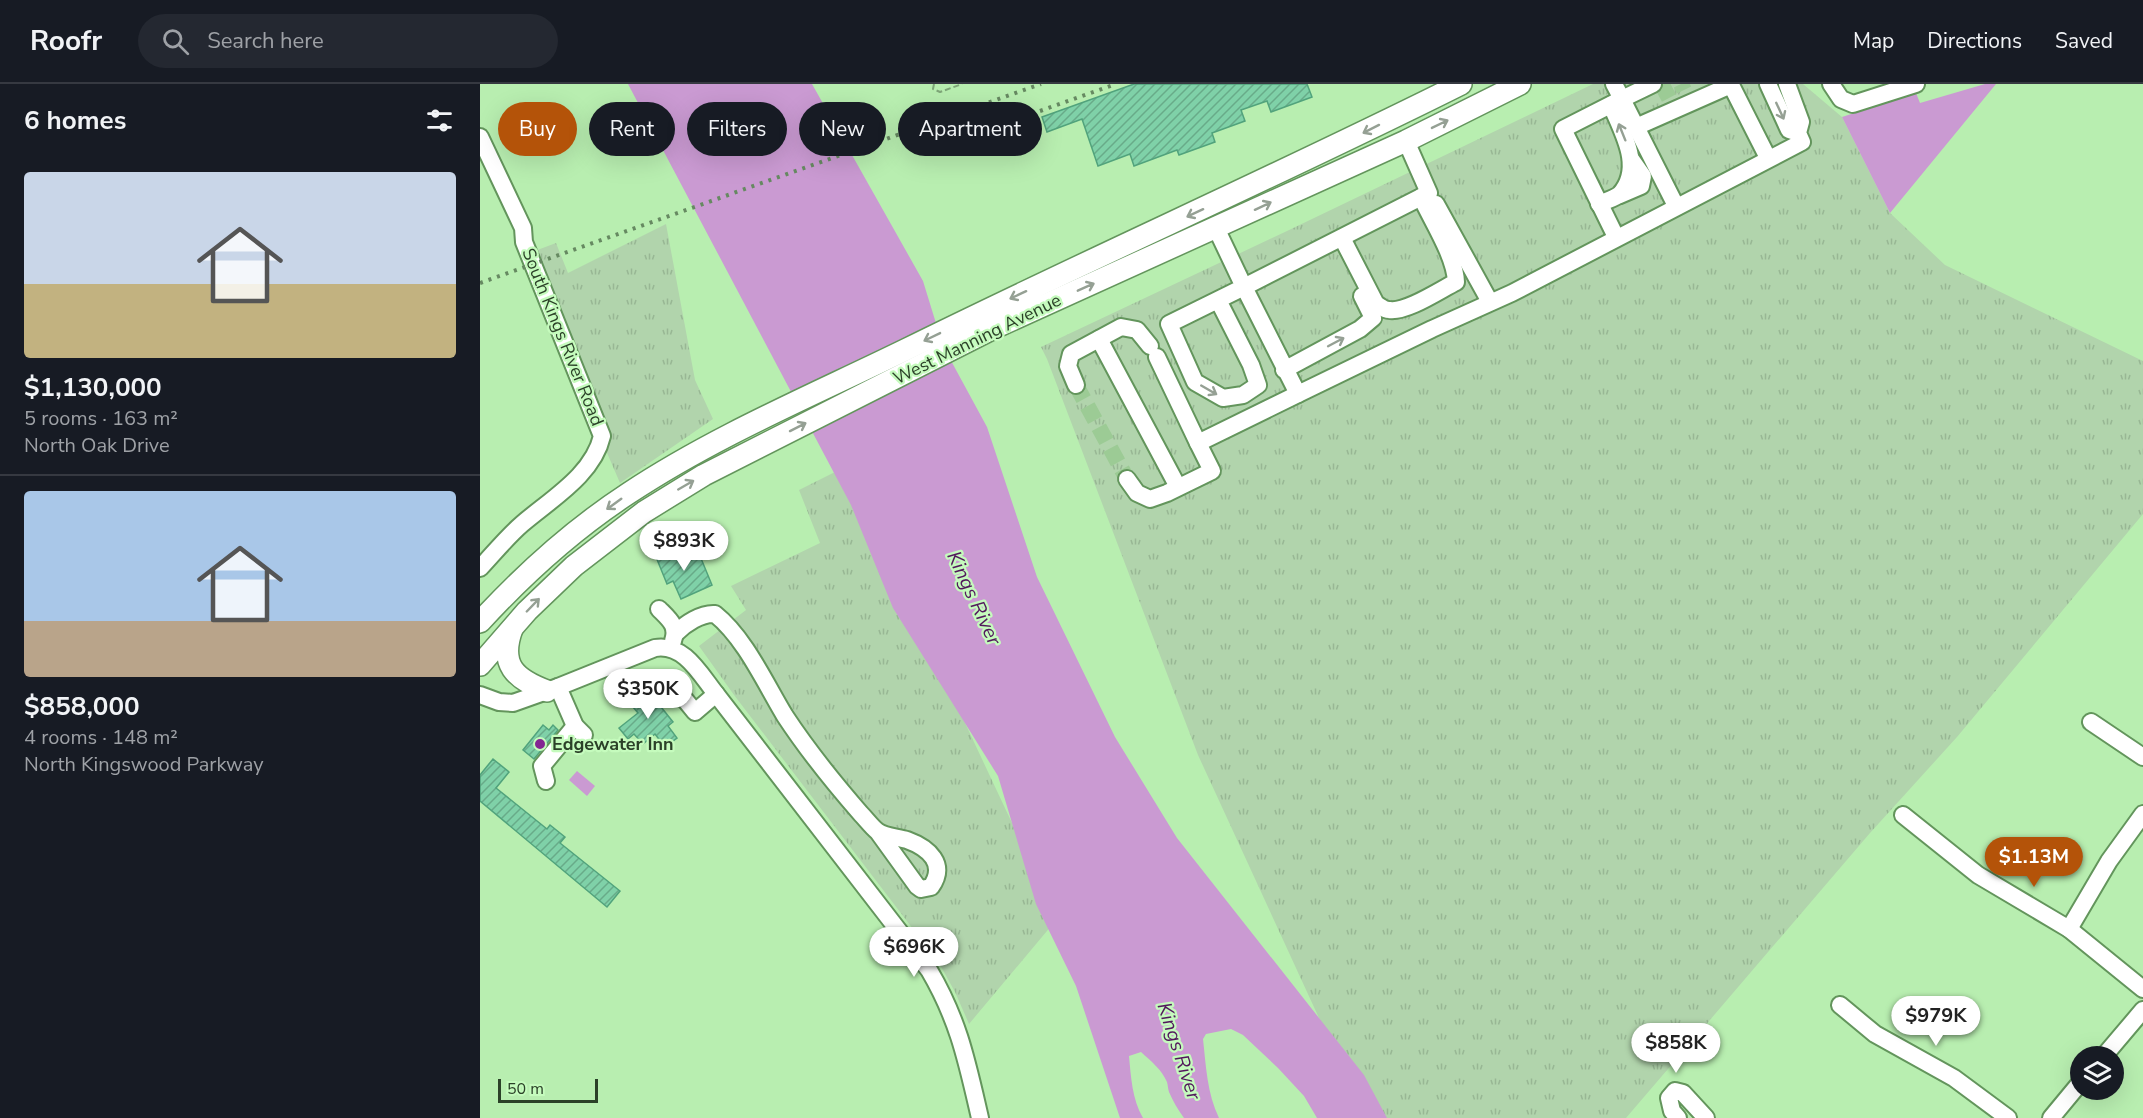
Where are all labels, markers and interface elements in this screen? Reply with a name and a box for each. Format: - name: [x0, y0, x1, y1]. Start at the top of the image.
- search box: [138, 14, 558, 68]
- text: Roofr: [30, 22, 102, 60]
- icon: search: [159, 25, 192, 58]
- text: Search here: [207, 26, 324, 56]
- text: Map: [1853, 27, 1894, 55]
- text: Directions: [1927, 27, 2022, 55]
- text: Saved: [2055, 27, 2113, 55]
- chip: Buy: [498, 102, 577, 156]
- chip: Rent: [589, 102, 675, 156]
- chip: Filters: [687, 102, 787, 156]
- chip: New: [799, 102, 886, 156]
- chip: Apartment: [898, 102, 1042, 156]
- one-way arrow: [1775, 102, 1787, 120]
- text: 6 homes: [24, 103, 126, 138]
- icon: filters: [423, 104, 456, 137]
- one-way arrow: [1430, 118, 1448, 129]
- one-way arrow: [1616, 123, 1627, 141]
- one-way arrow: [1362, 124, 1380, 135]
- one-way arrow: [1254, 200, 1272, 212]
- one-way arrow: [1186, 207, 1204, 219]
- icon: home: [186, 211, 294, 319]
- street label: South Kings River Road: [516, 245, 610, 429]
- one-way arrow: [1076, 280, 1094, 292]
- street label: West Manning Avenue: [889, 288, 1065, 390]
- one-way arrow: [1009, 290, 1027, 302]
- one-way arrow: [924, 331, 942, 343]
- one-way arrow: [1327, 336, 1345, 348]
- text: $1,130,000: [24, 370, 162, 405]
- one-way arrow: [1200, 384, 1217, 396]
- text: 5 rooms · 163 m²: [24, 405, 178, 432]
- one-way arrow: [789, 420, 807, 432]
- text: North Oak Drive: [24, 432, 170, 459]
- one-way arrow: [677, 479, 694, 491]
- one-way arrow: [606, 498, 622, 510]
- pin: $893K: [642, 521, 726, 572]
- text: $893K: [653, 527, 715, 554]
- icon: home: [186, 530, 294, 638]
- water label: Kings River: [940, 547, 1008, 650]
- one-way arrow: [525, 598, 540, 613]
- pin: $350K: [606, 669, 690, 720]
- text: $350K: [617, 675, 679, 702]
- text: $858,000: [24, 689, 140, 724]
- text: 4 rooms · 148 m²: [24, 724, 178, 751]
- place label: Edgewater Inn: [552, 732, 674, 756]
- marker: Edgewater Inn: [533, 737, 547, 751]
- text: North Kingswood Parkway: [24, 751, 263, 778]
- pin: $1.13M: [1985, 837, 2083, 888]
- text: $1.13M: [1999, 843, 2069, 870]
- pin: $696K: [872, 927, 956, 978]
- text: $696K: [883, 933, 945, 960]
- pin: $979K: [1894, 996, 1978, 1047]
- water label: Kings River: [1151, 999, 1208, 1104]
- text: $979K: [1905, 1002, 1967, 1029]
- pin: $858K: [1634, 1023, 1718, 1074]
- text: $858K: [1645, 1029, 1707, 1056]
- map controls: [2070, 1046, 2124, 1100]
- button: layers: [2070, 1046, 2124, 1100]
- scale bar: [498, 1076, 598, 1104]
- text: 50 m: [507, 1078, 544, 1100]

